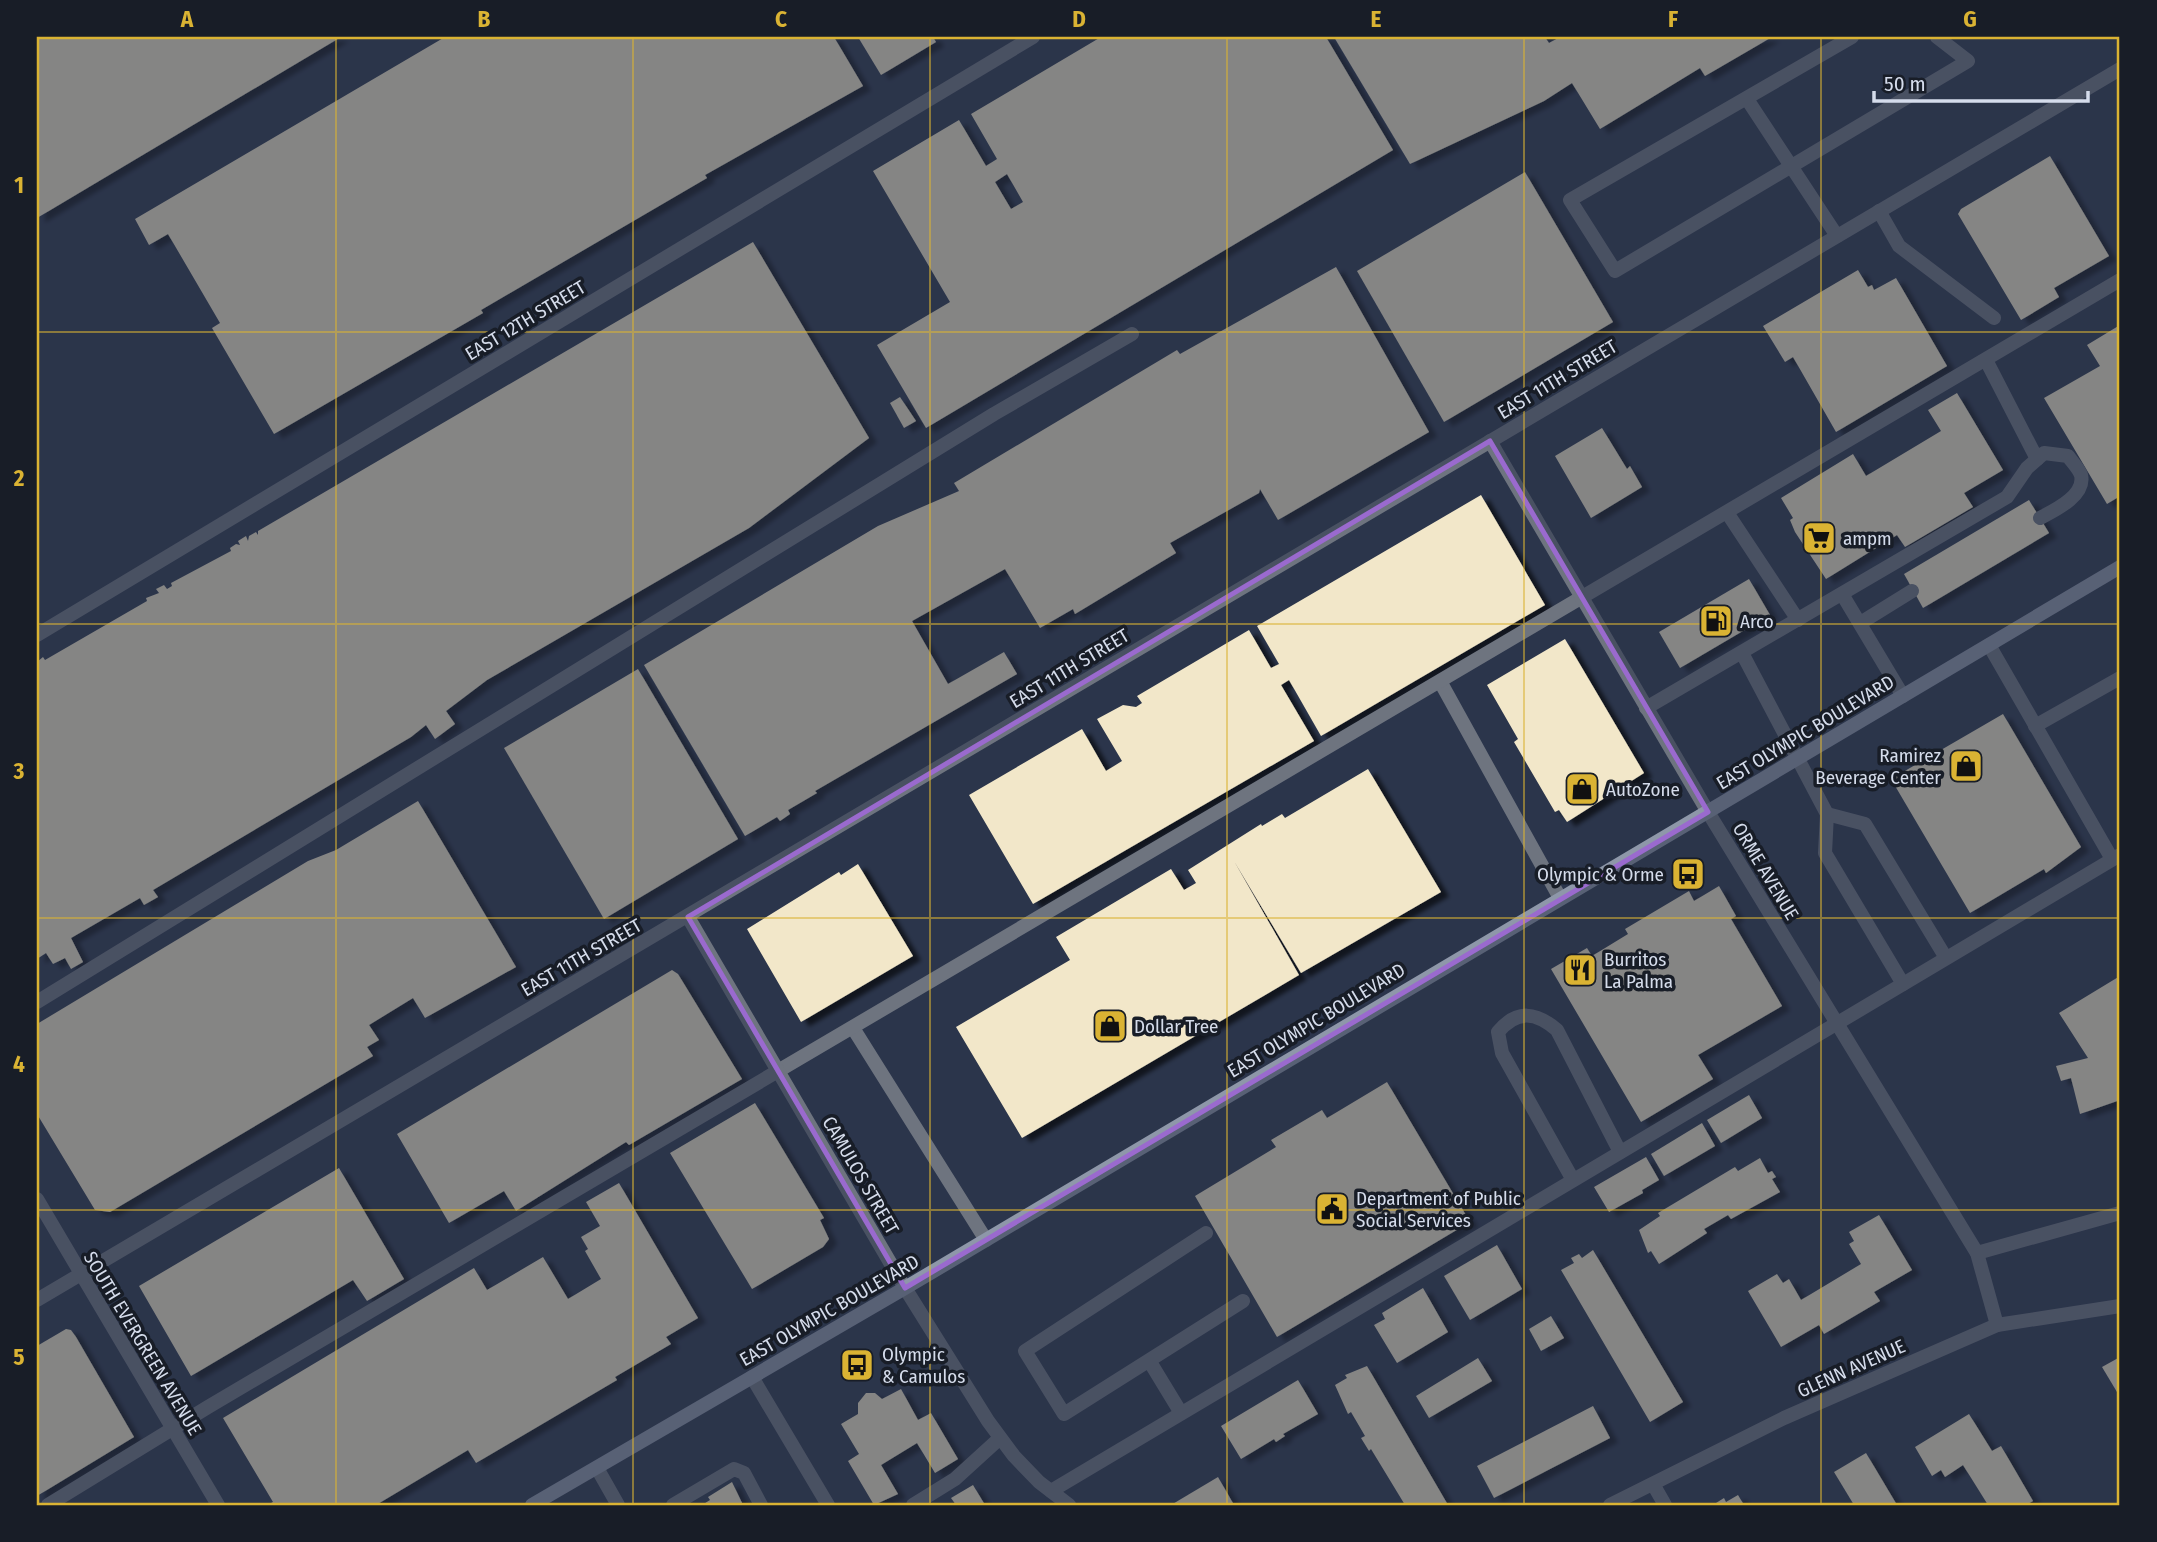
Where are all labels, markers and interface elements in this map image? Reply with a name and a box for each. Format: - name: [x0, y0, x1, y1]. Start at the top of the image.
- text: A: [180, 5, 194, 33]
- text: B: [478, 5, 491, 33]
- text: C: [775, 5, 787, 33]
- text: D: [1072, 5, 1086, 33]
- text: E: [1371, 5, 1382, 33]
- text: F: [1668, 5, 1678, 33]
- text: G: [1963, 5, 1977, 33]
- scale bar: [1874, 60, 2087, 104]
- text: 50 m: [1884, 71, 1926, 97]
- text: 1: [14, 171, 24, 199]
- street label: EAST 12TH STREET: [461, 275, 590, 365]
- street label: EAST 11TH STREET: [1493, 335, 1621, 424]
- text: 2: [13, 464, 25, 492]
- supermarket icon: ampm: [1800, 519, 1838, 557]
- place label: ampm: [1843, 527, 1892, 550]
- fuel station icon: Arco: [1697, 602, 1735, 640]
- place label: Arco: [1740, 610, 1774, 633]
- street label: EAST 11TH STREET: [1005, 624, 1133, 713]
- street label: EAST OLYMPIC BOULEVARD: [1712, 670, 1898, 795]
- place label: Ramirez Beverage Center: [1815, 744, 1941, 789]
- shop icon: Ramirez Beverage Center: [1947, 747, 1985, 785]
- text: 3: [13, 757, 25, 785]
- shop icon: AutoZone: [1563, 770, 1601, 808]
- place label: AutoZone: [1606, 778, 1680, 801]
- street label: ORME AVENUE: [1728, 819, 1804, 924]
- bus stop icon: Olympic & Orme: [1669, 855, 1707, 893]
- place label: Olympic & Orme: [1537, 863, 1664, 886]
- street label: EAST 11TH STREET: [517, 914, 646, 1001]
- place label: Burritos La Palma: [1604, 948, 1673, 993]
- restaurant icon: Burritos La Palma: [1561, 951, 1599, 989]
- street label: EAST OLYMPIC BOULEVARD: [1223, 958, 1409, 1083]
- shop icon: Dollar Tree: [1091, 1007, 1129, 1045]
- place label: Dollar Tree: [1134, 1015, 1218, 1038]
- text: 4: [13, 1050, 25, 1078]
- street label: CAMULOS STREET: [817, 1112, 904, 1239]
- place label: Department of Public Social Services: [1356, 1187, 1521, 1232]
- public building icon: Department of Public Social Services: [1313, 1190, 1351, 1228]
- street label: SOUTH EVERGREEN AVENUE: [79, 1247, 207, 1439]
- street label: EAST OLYMPIC BOULEVARD: [736, 1250, 923, 1371]
- street label: GLENN AVENUE: [1794, 1334, 1909, 1402]
- text: 5: [13, 1343, 25, 1371]
- place label: Olympic & Camulos: [882, 1343, 965, 1388]
- bus stop icon: Olympic & Camulos: [838, 1346, 876, 1384]

